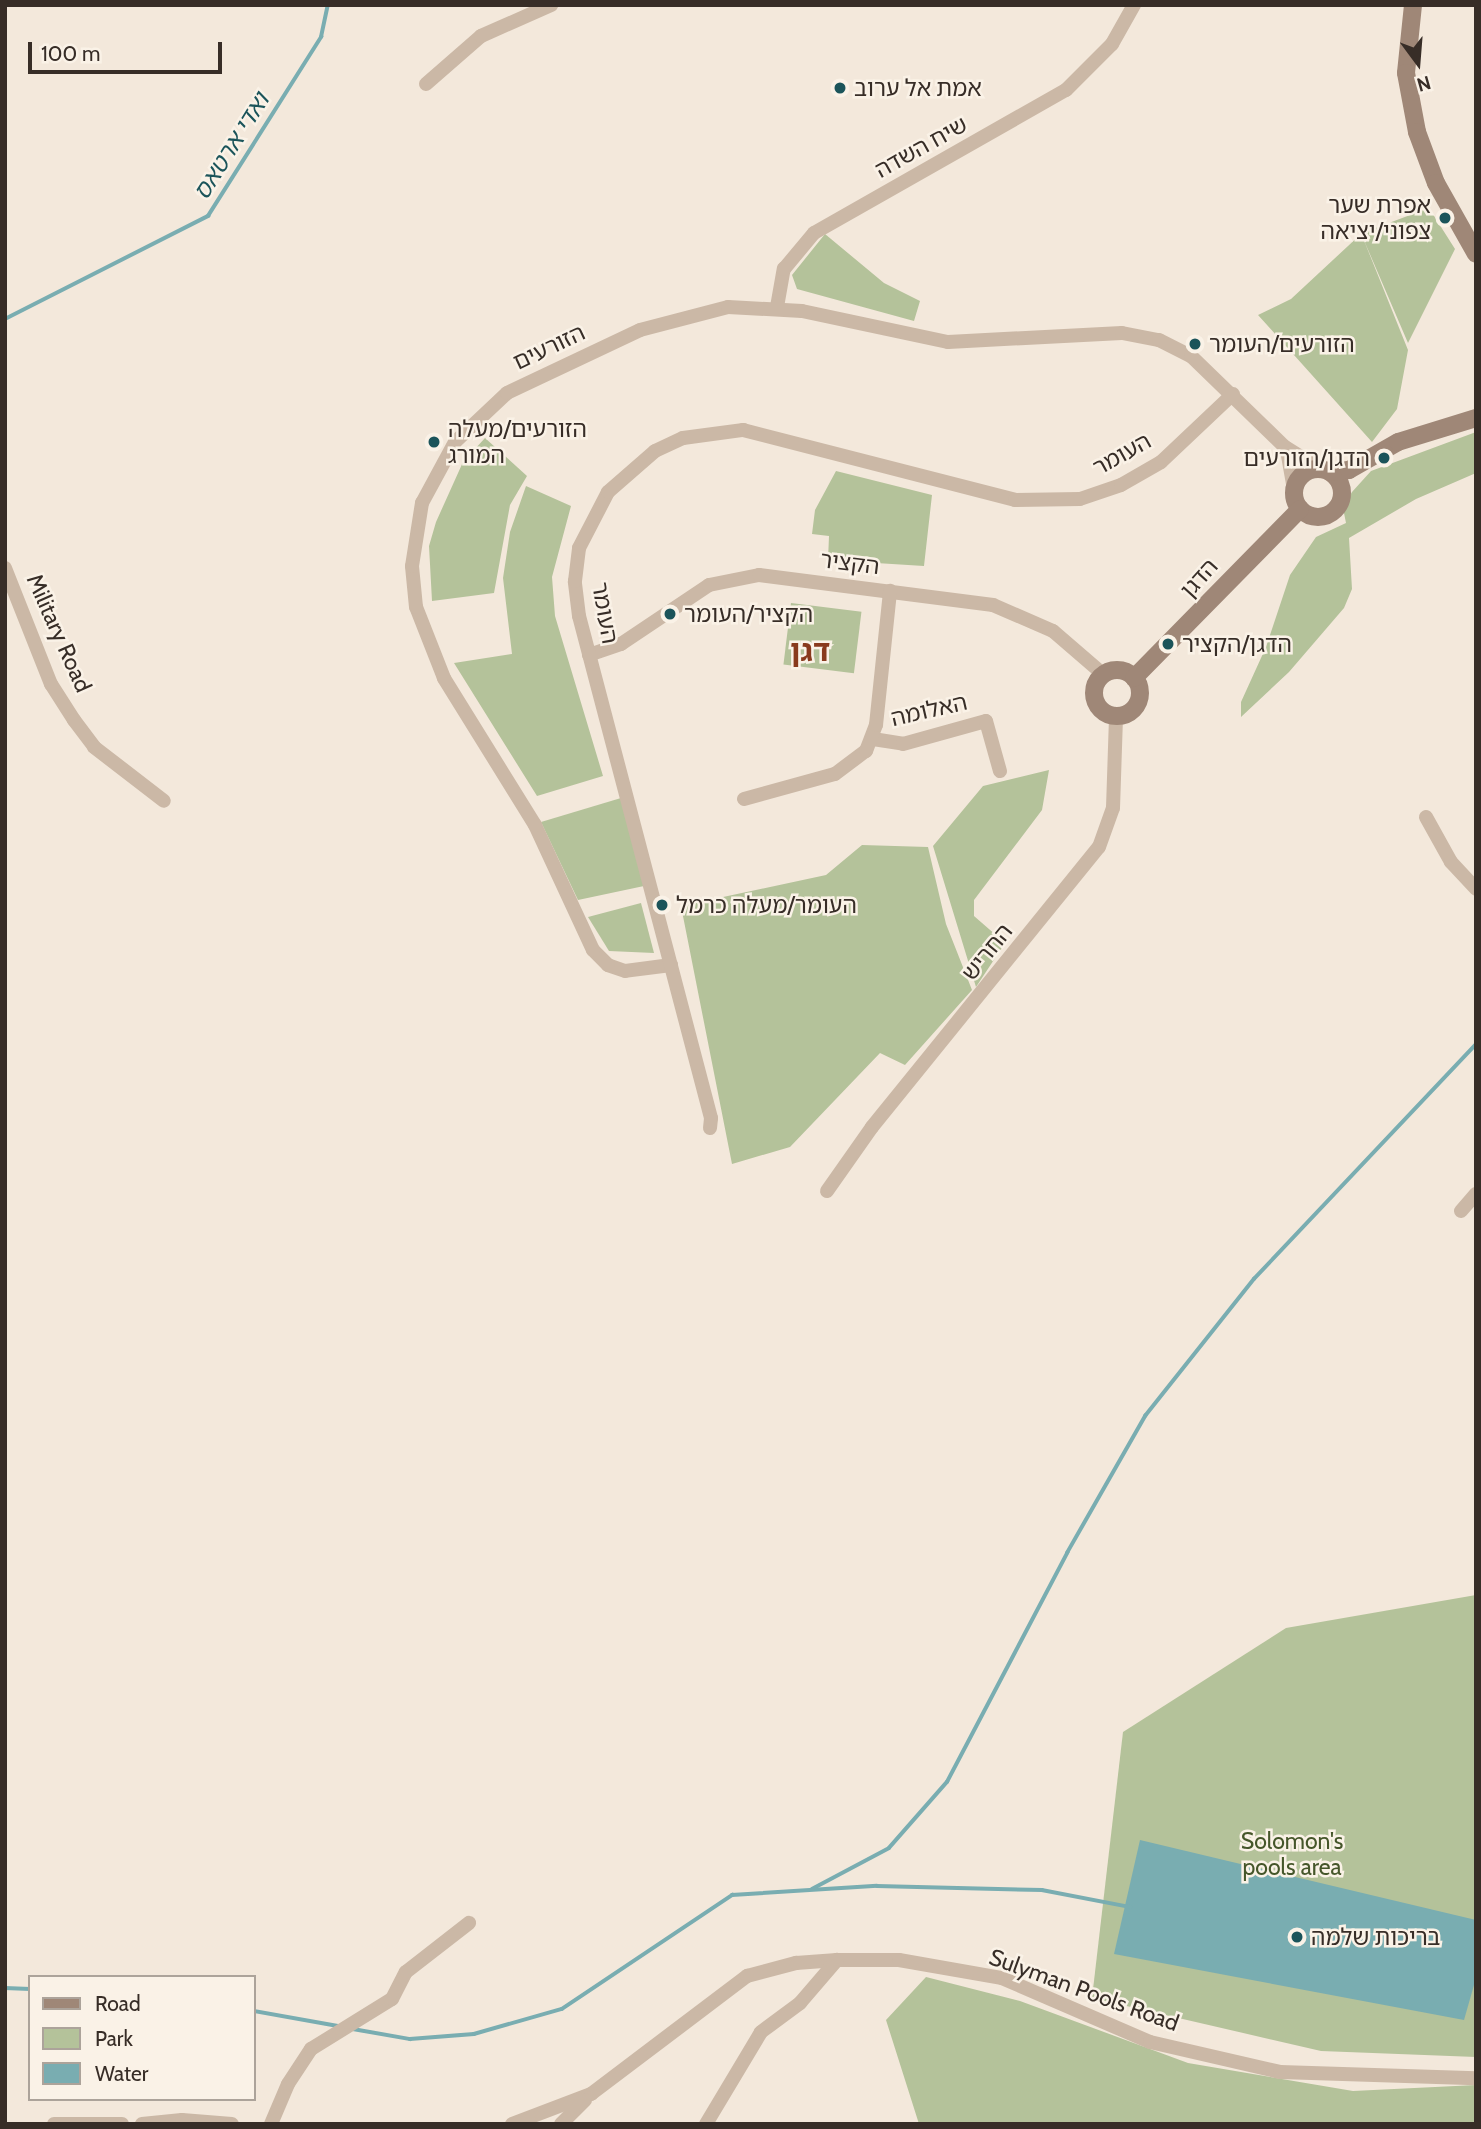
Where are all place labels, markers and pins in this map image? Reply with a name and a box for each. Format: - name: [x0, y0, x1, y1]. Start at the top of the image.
- place label: אמת אל ערוב: [854, 74, 982, 102]
- marker: אמת אל ערוב: [832, 80, 848, 96]
- place label: אפרת שער צפוני/יציאה: [1321, 191, 1431, 245]
- marker: אפרת שער צפוני/יציאה: [1437, 210, 1453, 226]
- place label: הזורעים/העומר: [1209, 330, 1355, 358]
- marker: הזורעים/העומר: [1187, 336, 1203, 352]
- place label: הזורעים/מעלה המורג: [448, 415, 587, 469]
- marker: הזורעים/מעלה המורג: [426, 434, 442, 450]
- place label: הדגן/הזורעים: [1243, 444, 1370, 472]
- marker: הדגן/הזורעים: [1376, 450, 1392, 466]
- place label: הקציר/העומר: [684, 600, 813, 628]
- marker: הקציר/העומר: [662, 606, 678, 622]
- place label: הדגן/הקציר: [1182, 630, 1292, 658]
- marker: הדגן/הקציר: [1160, 636, 1176, 652]
- place label: העומר/מעלה כרמל: [676, 891, 857, 919]
- marker: העומר/מעלה כרמל: [654, 897, 670, 913]
- place label: בריכות שלמה: [1311, 1923, 1440, 1951]
- marker: בריכות שלמה: [1289, 1929, 1305, 1945]

